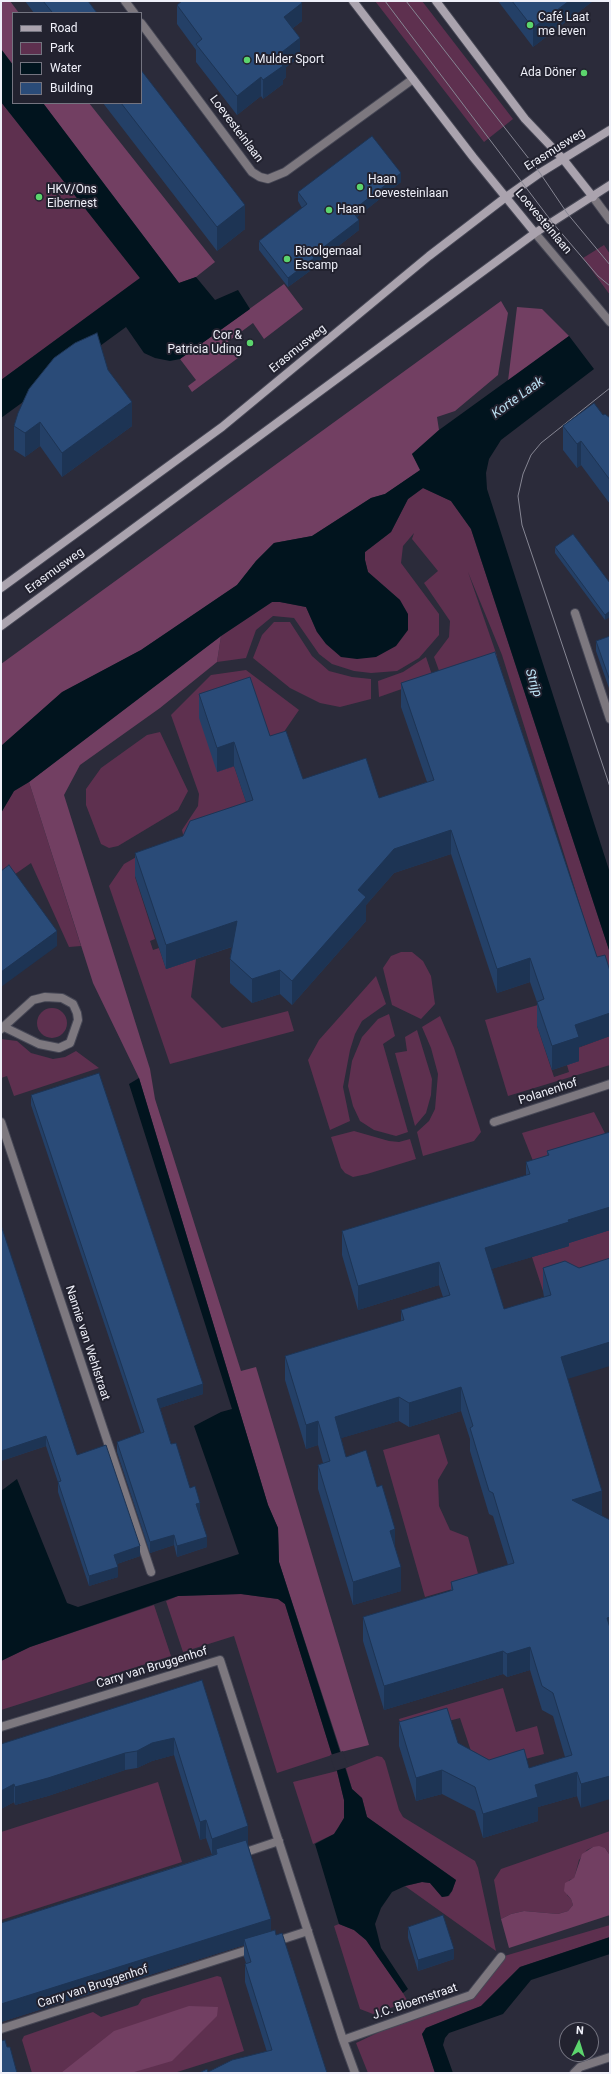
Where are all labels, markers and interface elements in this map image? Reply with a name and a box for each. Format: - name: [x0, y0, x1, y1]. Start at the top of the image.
- place label: Café Laat me leven: [538, 11, 589, 39]
- legend: [12, 12, 142, 104]
- marker: Café Laat me leven: [525, 20, 535, 30]
- text: Road: [50, 21, 78, 35]
- text: Park: [50, 41, 74, 55]
- place label: Mulder Sport: [255, 53, 324, 67]
- marker: Mulder Sport: [242, 55, 252, 65]
- text: Water: [50, 61, 81, 75]
- place label: Ada Döner: [520, 66, 576, 80]
- marker: Ada Döner: [579, 68, 589, 78]
- text: Building: [50, 81, 93, 95]
- street label: Loevesteinlaan: [206, 93, 266, 165]
- street label: Erasmusweg: [522, 126, 588, 174]
- place label: Haan Loevesteinlaan: [368, 173, 448, 201]
- marker: Haan Loevesteinlaan: [355, 182, 365, 192]
- place label: HKV/Ons Eibernest: [47, 183, 97, 211]
- street label: Loevesteinlaan: [512, 187, 574, 257]
- marker: HKV/Ons Eibernest: [34, 192, 44, 202]
- place label: Haan: [337, 203, 365, 217]
- marker: Haan: [324, 205, 334, 215]
- place label: Rioolgemaal Escamp: [295, 245, 362, 273]
- marker: Rioolgemaal Escamp: [282, 254, 292, 264]
- street label: Erasmusweg: [267, 322, 329, 376]
- place label: Cor & Patricia Uding: [168, 329, 242, 357]
- marker: Cor & Patricia Uding: [245, 338, 255, 348]
- water label: Korte Laak: [489, 374, 547, 422]
- street label: Erasmusweg: [23, 545, 87, 597]
- water label: Strijp: [521, 667, 545, 699]
- street label: Polanenhof: [517, 1076, 579, 1108]
- street label: Nannie van Wehlstraat: [62, 1284, 112, 1402]
- street label: Carry van Bruggenhof: [95, 1644, 209, 1692]
- street label: Carry van Bruggenhof: [36, 1962, 150, 2012]
- street label: J.C. Bloemstraat: [371, 1981, 459, 2023]
- north arrow: [559, 2022, 599, 2062]
- text: N: [575, 2024, 584, 2037]

